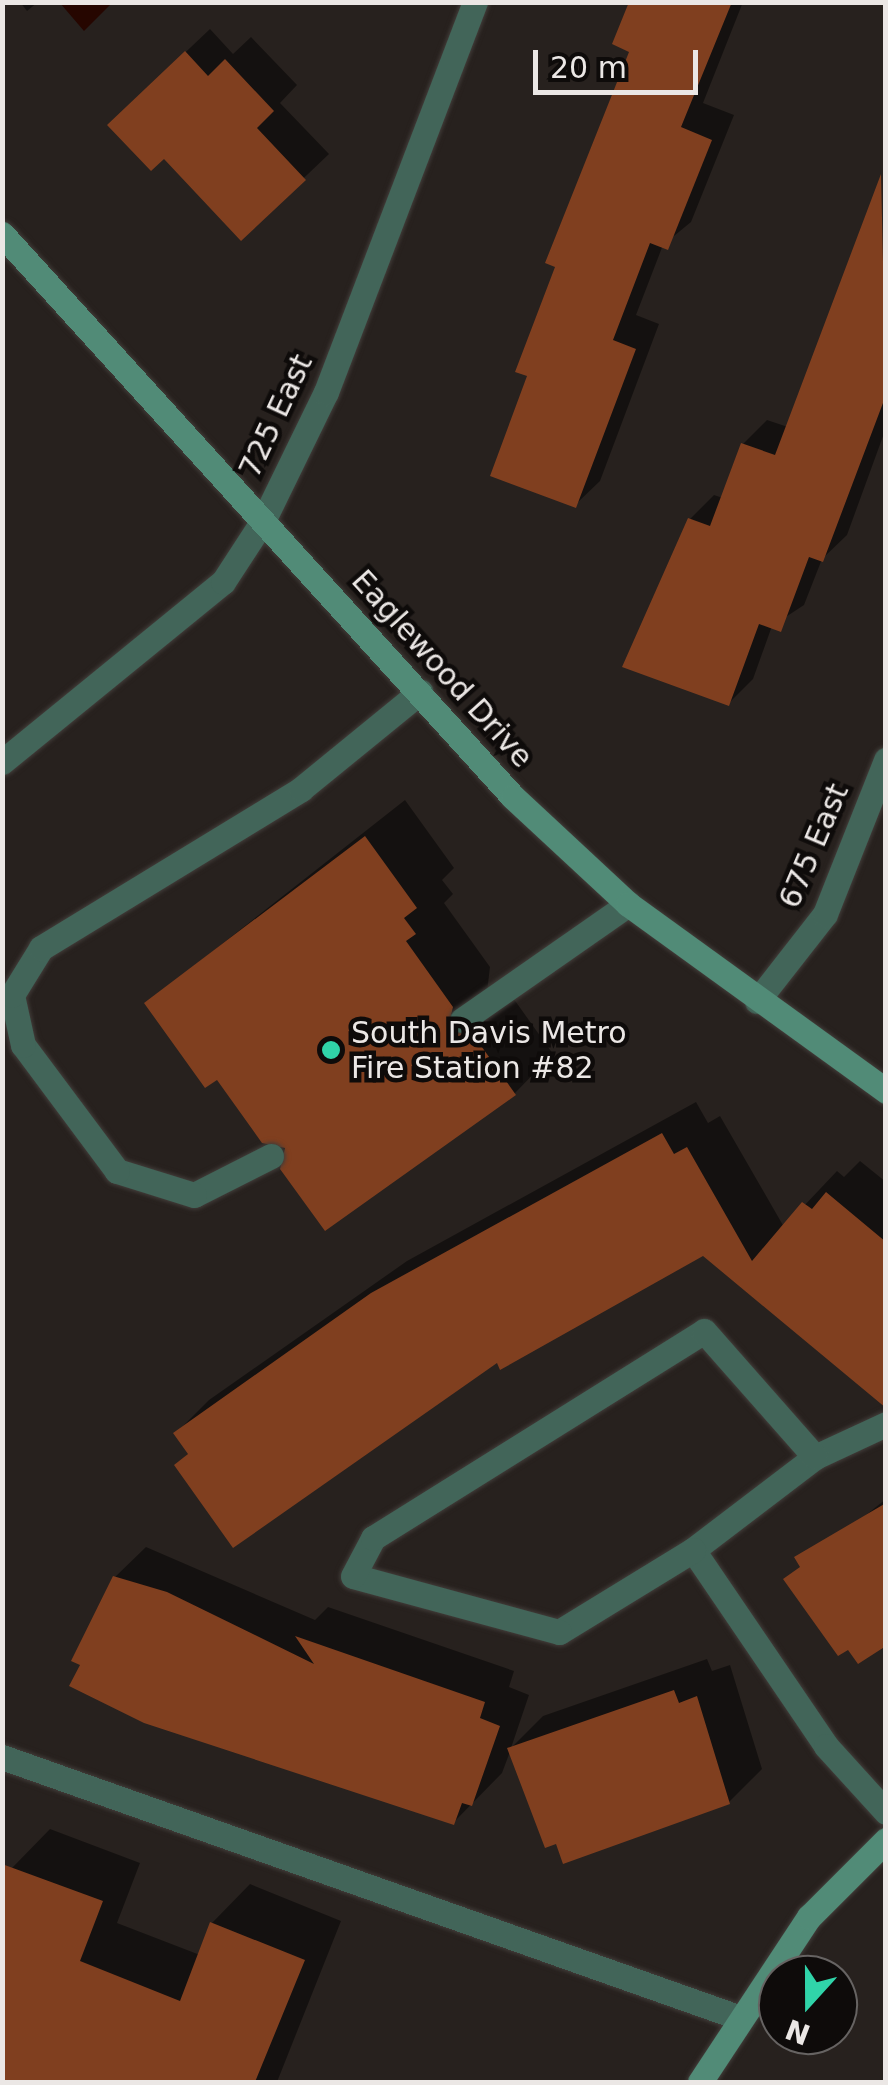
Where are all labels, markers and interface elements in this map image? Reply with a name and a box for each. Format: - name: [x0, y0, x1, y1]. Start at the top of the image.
- scale bar: [538, 30, 703, 92]
- text: 20 m: [550, 50, 627, 85]
- street label: 725 East: [232, 349, 320, 483]
- street label: Eaglewood Drive: [344, 563, 540, 775]
- street label: 675 East: [772, 778, 856, 914]
- place label: South Davis Metro Fire Station #82: [351, 1015, 627, 1086]
- marker: South Davis Metro Fire Station #82: [320, 1039, 342, 1061]
- north arrow: [758, 1955, 858, 2055]
- text: N: [781, 2012, 815, 2051]

